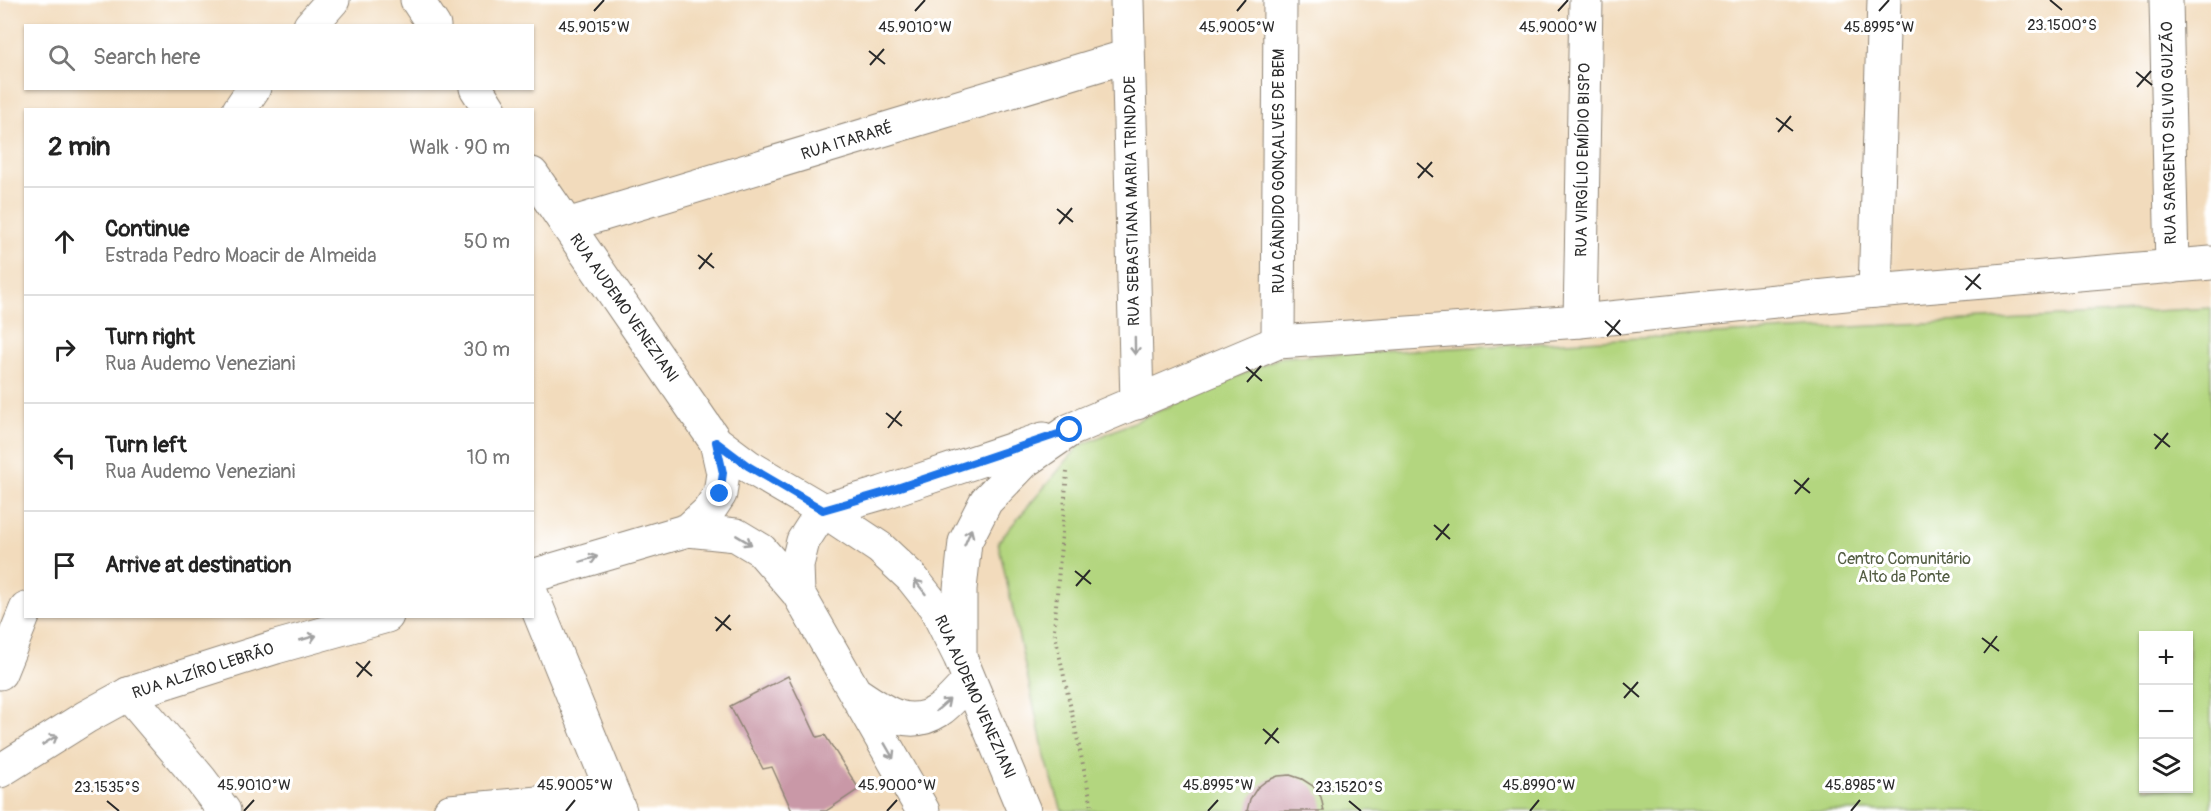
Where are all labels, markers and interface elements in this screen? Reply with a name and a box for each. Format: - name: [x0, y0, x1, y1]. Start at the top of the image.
- text: 23.1500°S: [2027, 16, 2097, 35]
- text: 45.9015°W: [558, 18, 630, 37]
- text: 45.9010°W: [878, 18, 952, 37]
- text: 45.9005°W: [1199, 18, 1275, 37]
- text: 45.9000°W: [1519, 18, 1597, 37]
- text: 45.8995°W: [1844, 18, 1915, 37]
- street label: RUA SARGENTO SILVIO GUIZÃO: [2157, 21, 2181, 245]
- search box: [24, 24, 534, 90]
- icon: search: [45, 41, 78, 74]
- text: Search here: [93, 43, 200, 71]
- street label: RUA CÂNDIDO GONÇALVES DE BEM: [1269, 49, 1289, 293]
- street label: RUA VIRGÍLIO EMÍDIO BISPO: [1571, 63, 1595, 257]
- street label: RUA SEBASTIANA MARIA TRINDADE: [1120, 76, 1144, 326]
- street label: RUA ITARARÉ: [799, 118, 895, 164]
- text: 2 min: [48, 131, 110, 163]
- text: Walk · 90 m: [409, 135, 510, 160]
- text: Continue: [105, 215, 189, 243]
- icon: ahead: [48, 225, 81, 258]
- text: 50 m: [463, 229, 510, 254]
- street label: RUA AUDEMO VENEZIANI: [565, 230, 683, 386]
- text: Estrada Pedro Moacir de Almeida: [105, 243, 377, 268]
- text: Turn right: [105, 323, 195, 351]
- icon: right: [48, 333, 81, 366]
- one-way arrow: [1130, 335, 1141, 355]
- text: 30 m: [463, 337, 510, 362]
- text: Rua Audemo Veneziani: [105, 351, 295, 376]
- route start: [1056, 416, 1082, 442]
- text: Turn left: [105, 431, 187, 459]
- icon: left: [48, 441, 81, 474]
- text: 10 m: [466, 445, 510, 470]
- text: Rua Audemo Veneziani: [105, 459, 295, 484]
- route end: [706, 480, 732, 506]
- one-way arrow: [963, 528, 974, 547]
- one-way arrow: [735, 535, 752, 547]
- icon: arrive: [48, 549, 81, 582]
- park label: Centro Comunitário Alto da Ponte: [1837, 549, 1971, 587]
- text: Arrive at destination: [105, 551, 291, 579]
- one-way arrow: [579, 553, 598, 564]
- one-way arrow: [913, 580, 926, 596]
- street label: RUA AUDEMO VENEZIANI: [930, 612, 1020, 782]
- map controls: [2139, 631, 2193, 793]
- button: +: [2139, 631, 2193, 685]
- one-way arrow: [298, 632, 317, 644]
- street label: RUA ALZÍRO LEBRÃO: [130, 639, 276, 703]
- button: −: [2139, 685, 2193, 739]
- one-way arrow: [936, 698, 951, 712]
- one-way arrow: [41, 733, 58, 746]
- button: layers: [2139, 739, 2193, 793]
- one-way arrow: [883, 742, 895, 759]
- text: 45.9010°W: [217, 776, 291, 795]
- text: 45.9005°W: [537, 776, 613, 795]
- text: 45.9000°W: [858, 776, 936, 795]
- text: 45.8995°W: [1183, 776, 1254, 795]
- text: 45.8990°W: [1503, 776, 1576, 795]
- text: 45.8985°W: [1825, 776, 1895, 795]
- text: 23.1535°S: [74, 778, 140, 797]
- text: 23.1520°S: [1315, 778, 1383, 797]

